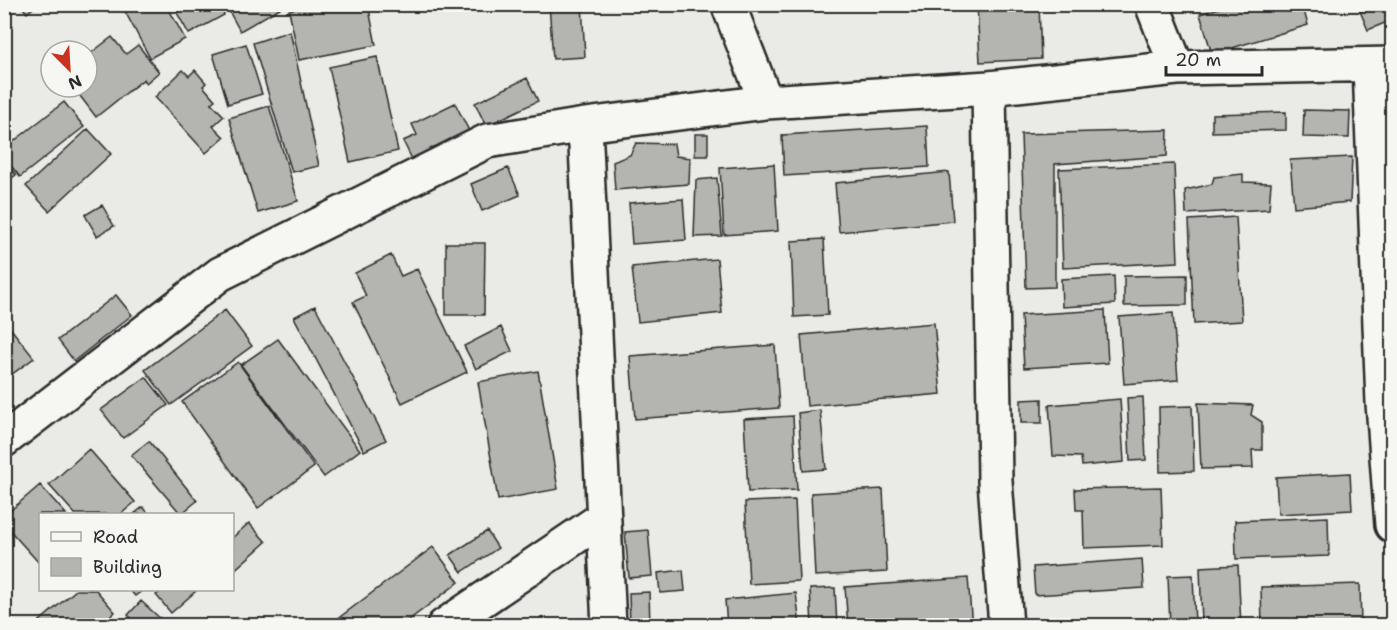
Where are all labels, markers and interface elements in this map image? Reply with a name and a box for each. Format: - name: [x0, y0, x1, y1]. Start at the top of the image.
- north arrow: [39, 39, 99, 99]
- scale bar: [1166, 39, 1262, 77]
- text: 20 m: [1175, 48, 1221, 72]
- text: N: [65, 70, 85, 94]
- legend: [39, 513, 234, 591]
- text: Road: [93, 525, 138, 549]
- text: Building: [93, 555, 162, 579]

